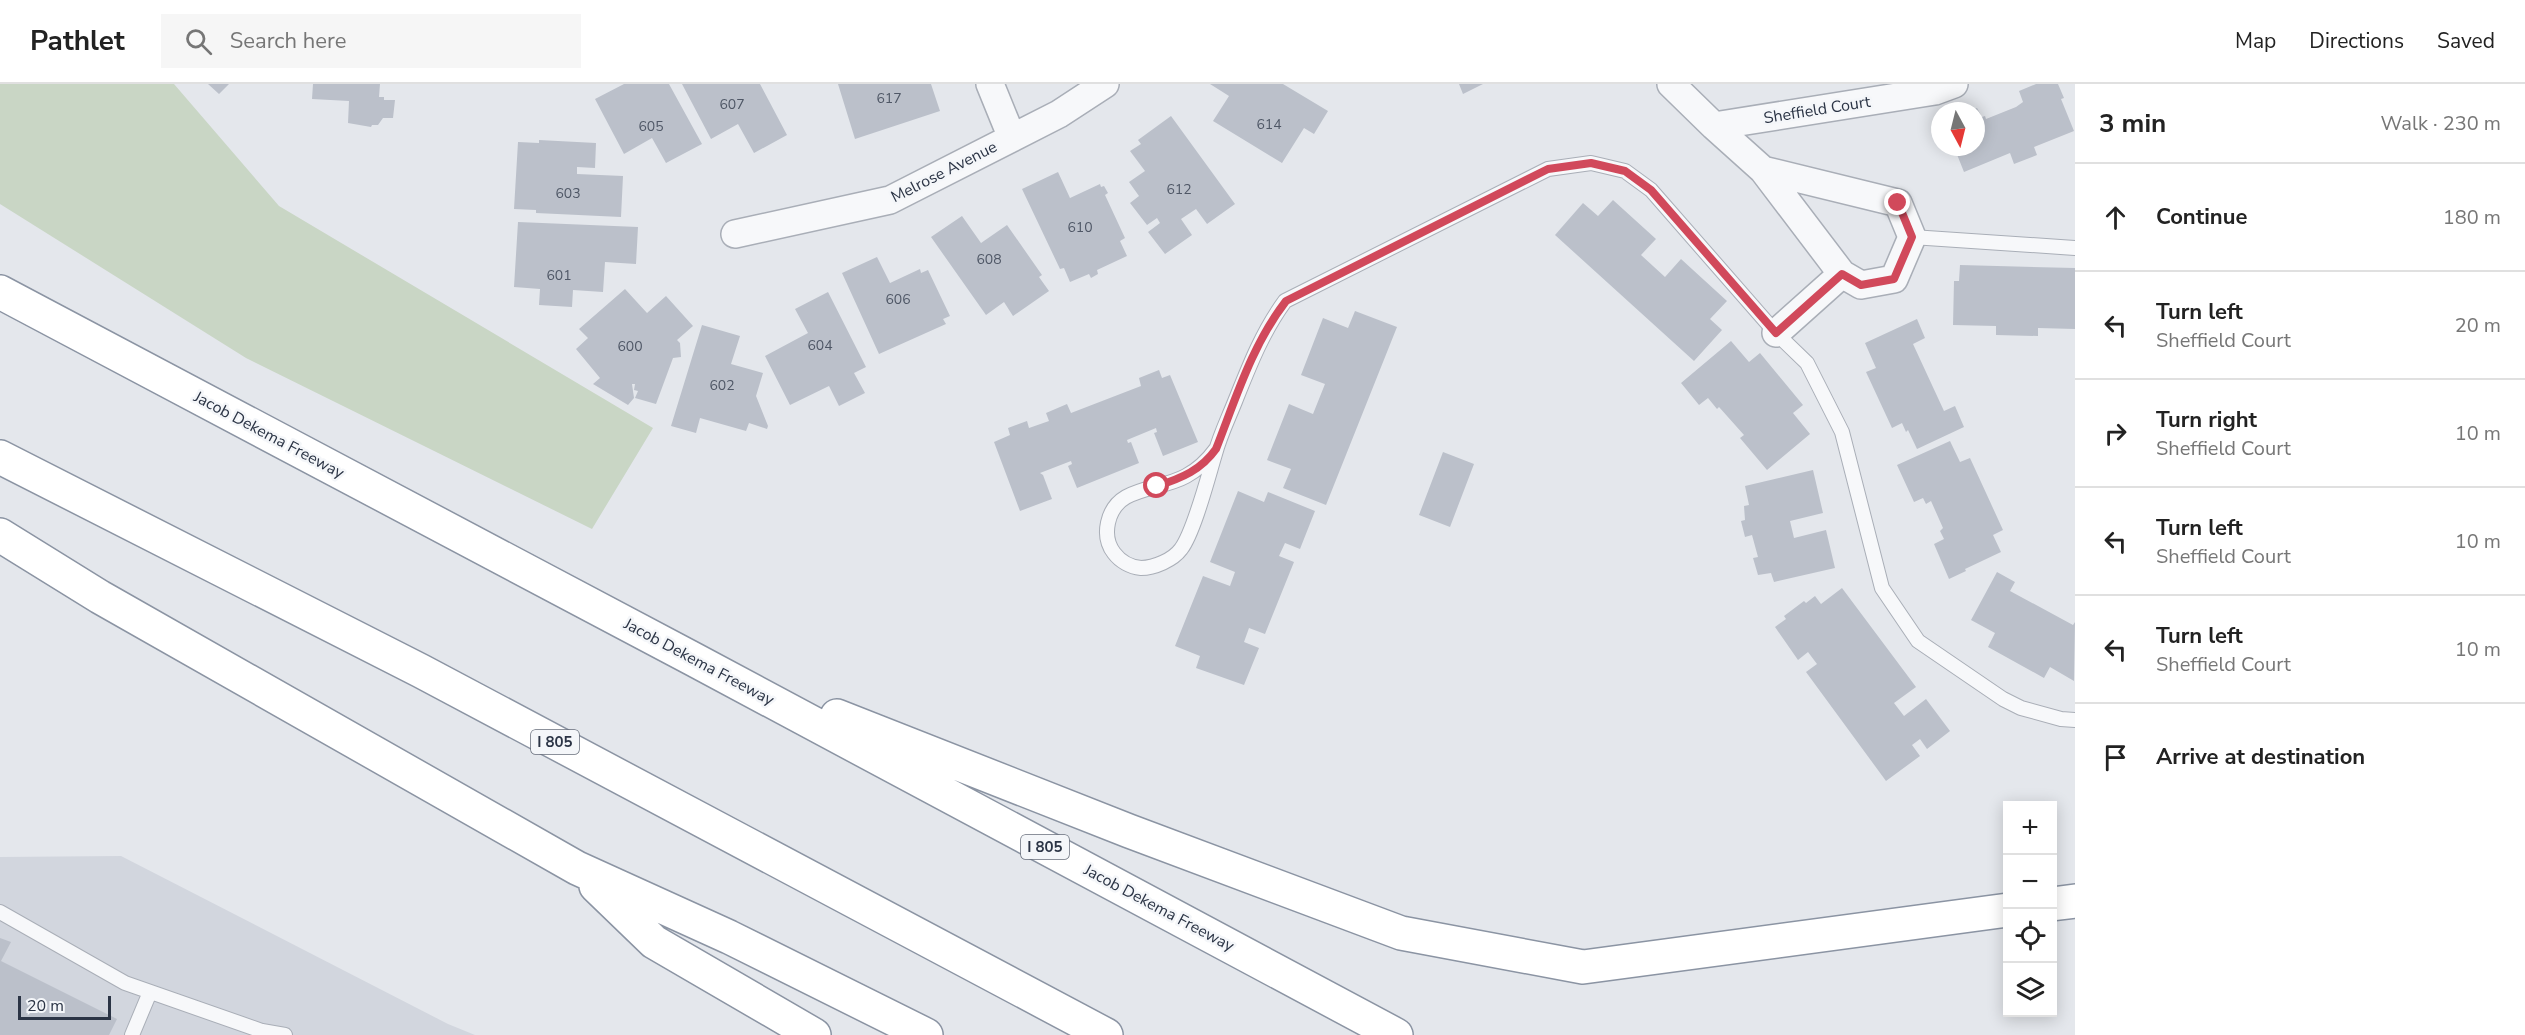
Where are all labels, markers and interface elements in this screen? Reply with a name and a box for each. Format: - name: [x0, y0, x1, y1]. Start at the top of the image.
- search box: [161, 14, 581, 68]
- text: Pathlet: [30, 22, 125, 60]
- icon: search: [182, 25, 215, 58]
- text: Search here: [230, 26, 346, 56]
- text: Map: [2235, 27, 2276, 55]
- text: Directions: [2309, 27, 2404, 55]
- text: Saved: [2437, 27, 2495, 55]
- house number: 617: [876, 89, 902, 108]
- street label: Sheffield Court: [1762, 91, 1872, 129]
- house number: 607: [719, 95, 745, 114]
- north arrow: [1931, 102, 1985, 156]
- text: 3 min: [2099, 106, 2166, 141]
- text: Walk · 230 m: [2381, 110, 2501, 137]
- house number: 614: [1256, 115, 1282, 134]
- house number: 605: [638, 117, 664, 136]
- street label: Melrose Avenue: [887, 136, 1001, 208]
- house number: 612: [1166, 180, 1192, 199]
- house number: 603: [555, 184, 581, 203]
- route end: [1884, 189, 1910, 215]
- icon: ahead: [2099, 201, 2132, 234]
- text: Continue: [2156, 202, 2247, 232]
- text: 180 m: [2443, 204, 2501, 231]
- house number: 610: [1067, 218, 1093, 237]
- house number: 608: [976, 250, 1002, 269]
- house number: 601: [546, 266, 572, 285]
- house number: 606: [885, 290, 911, 309]
- text: Turn left: [2156, 297, 2243, 327]
- icon: left: [2099, 309, 2132, 342]
- text: 20 m: [2455, 312, 2501, 339]
- text: Sheffield Court: [2156, 327, 2291, 354]
- house number: 604: [807, 336, 833, 355]
- house number: 600: [617, 337, 643, 356]
- house number: 602: [709, 376, 735, 395]
- street label: Jacob Dekema Freeway: [189, 386, 349, 484]
- text: Turn right: [2156, 405, 2257, 435]
- icon: right: [2099, 417, 2132, 450]
- text: 10 m: [2455, 420, 2501, 447]
- text: Sheffield Court: [2156, 435, 2291, 462]
- route start: [1143, 472, 1169, 498]
- text: Turn left: [2156, 513, 2243, 543]
- icon: left: [2099, 525, 2132, 558]
- text: 10 m: [2455, 528, 2501, 555]
- text: Sheffield Court: [2156, 543, 2291, 570]
- street label: Jacob Dekema Freeway: [619, 613, 779, 711]
- text: Turn left: [2156, 621, 2243, 651]
- icon: left: [2099, 633, 2132, 666]
- text: 10 m: [2455, 636, 2501, 663]
- text: Sheffield Court: [2156, 651, 2291, 678]
- road number: I 805: [531, 730, 579, 754]
- icon: arrive: [2099, 741, 2132, 774]
- text: Arrive at destination: [2156, 742, 2365, 772]
- map controls: [2003, 801, 2057, 1017]
- button: +: [2003, 801, 2057, 855]
- road number: I 805: [1021, 835, 1069, 859]
- button: −: [2003, 855, 2057, 909]
- street label: Jacob Dekema Freeway: [1079, 859, 1239, 957]
- button: locate: [2003, 909, 2057, 963]
- button: layers: [2003, 963, 2057, 1017]
- scale bar: [18, 993, 111, 1020]
- text: 20 m: [27, 995, 64, 1017]

